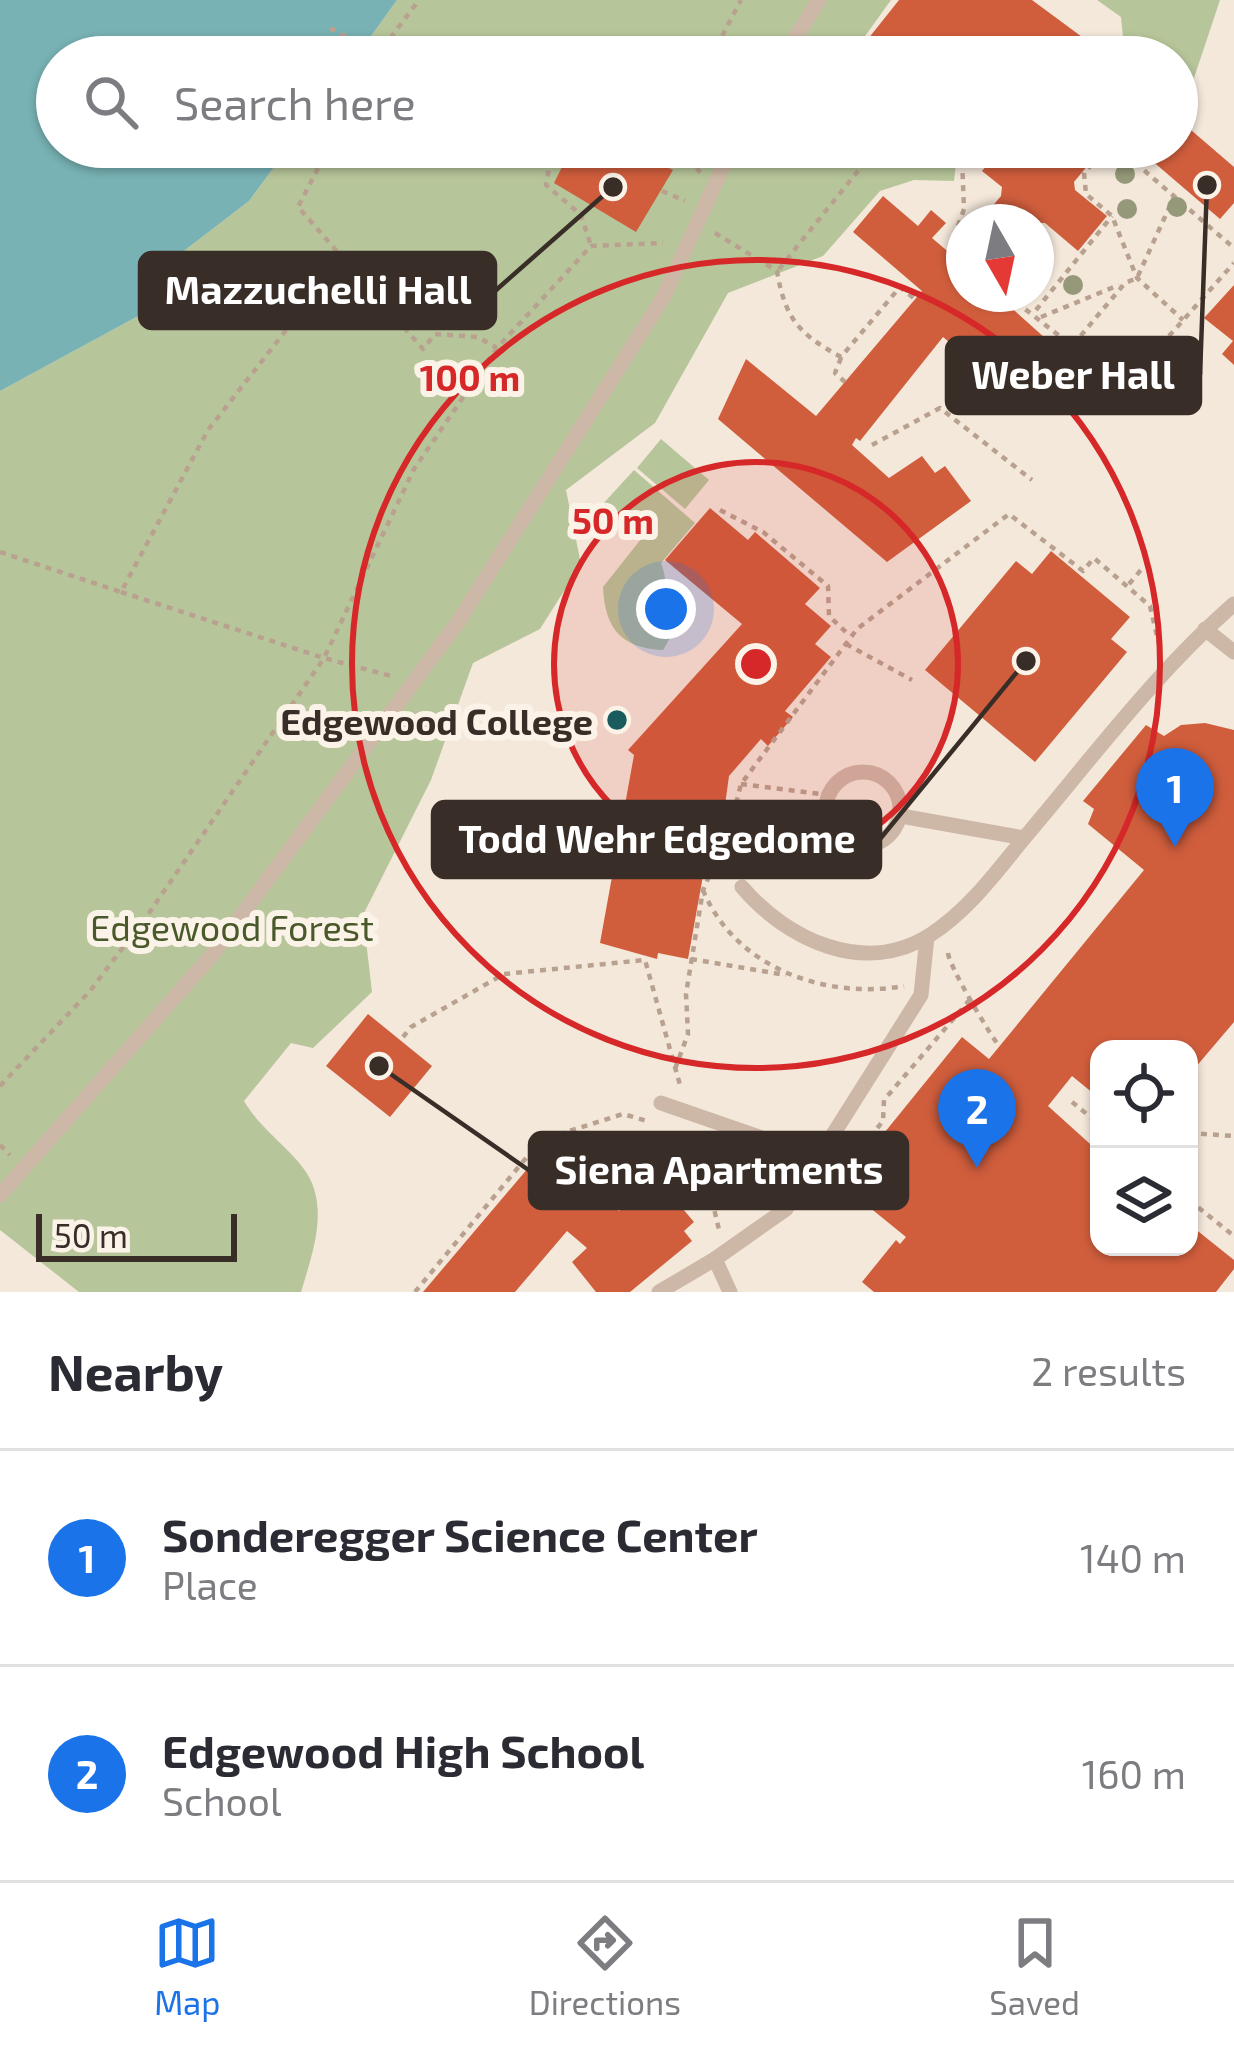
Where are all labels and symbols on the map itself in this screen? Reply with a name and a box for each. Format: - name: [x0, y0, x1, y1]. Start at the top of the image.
- north arrow: [946, 204, 1054, 312]
- callout: Mazzuchelli Hall: [140, 253, 495, 328]
- text: Mazzuchelli Hall: [165, 265, 472, 312]
- callout: Weber Hall: [947, 338, 1200, 413]
- text: Weber Hall: [971, 350, 1175, 397]
- text: 100 m: [420, 355, 520, 398]
- text: 50 m: [572, 498, 654, 541]
- your location: [636, 579, 696, 639]
- centre of rings: [735, 643, 777, 685]
- place label: Edgewood College: [280, 699, 593, 742]
- marker: Edgewood College: [604, 707, 630, 733]
- pin: 1: [1136, 748, 1214, 847]
- callout: Todd Wehr Edgedome: [433, 802, 880, 877]
- text: Todd Wehr Edgedome: [458, 814, 856, 861]
- park label: Edgewood Forest: [90, 905, 374, 948]
- pin: 2: [938, 1069, 1016, 1168]
- callout: Siena Apartments: [530, 1133, 907, 1208]
- text: Siena Apartments: [554, 1145, 884, 1192]
- scale bar: [36, 1208, 237, 1261]

